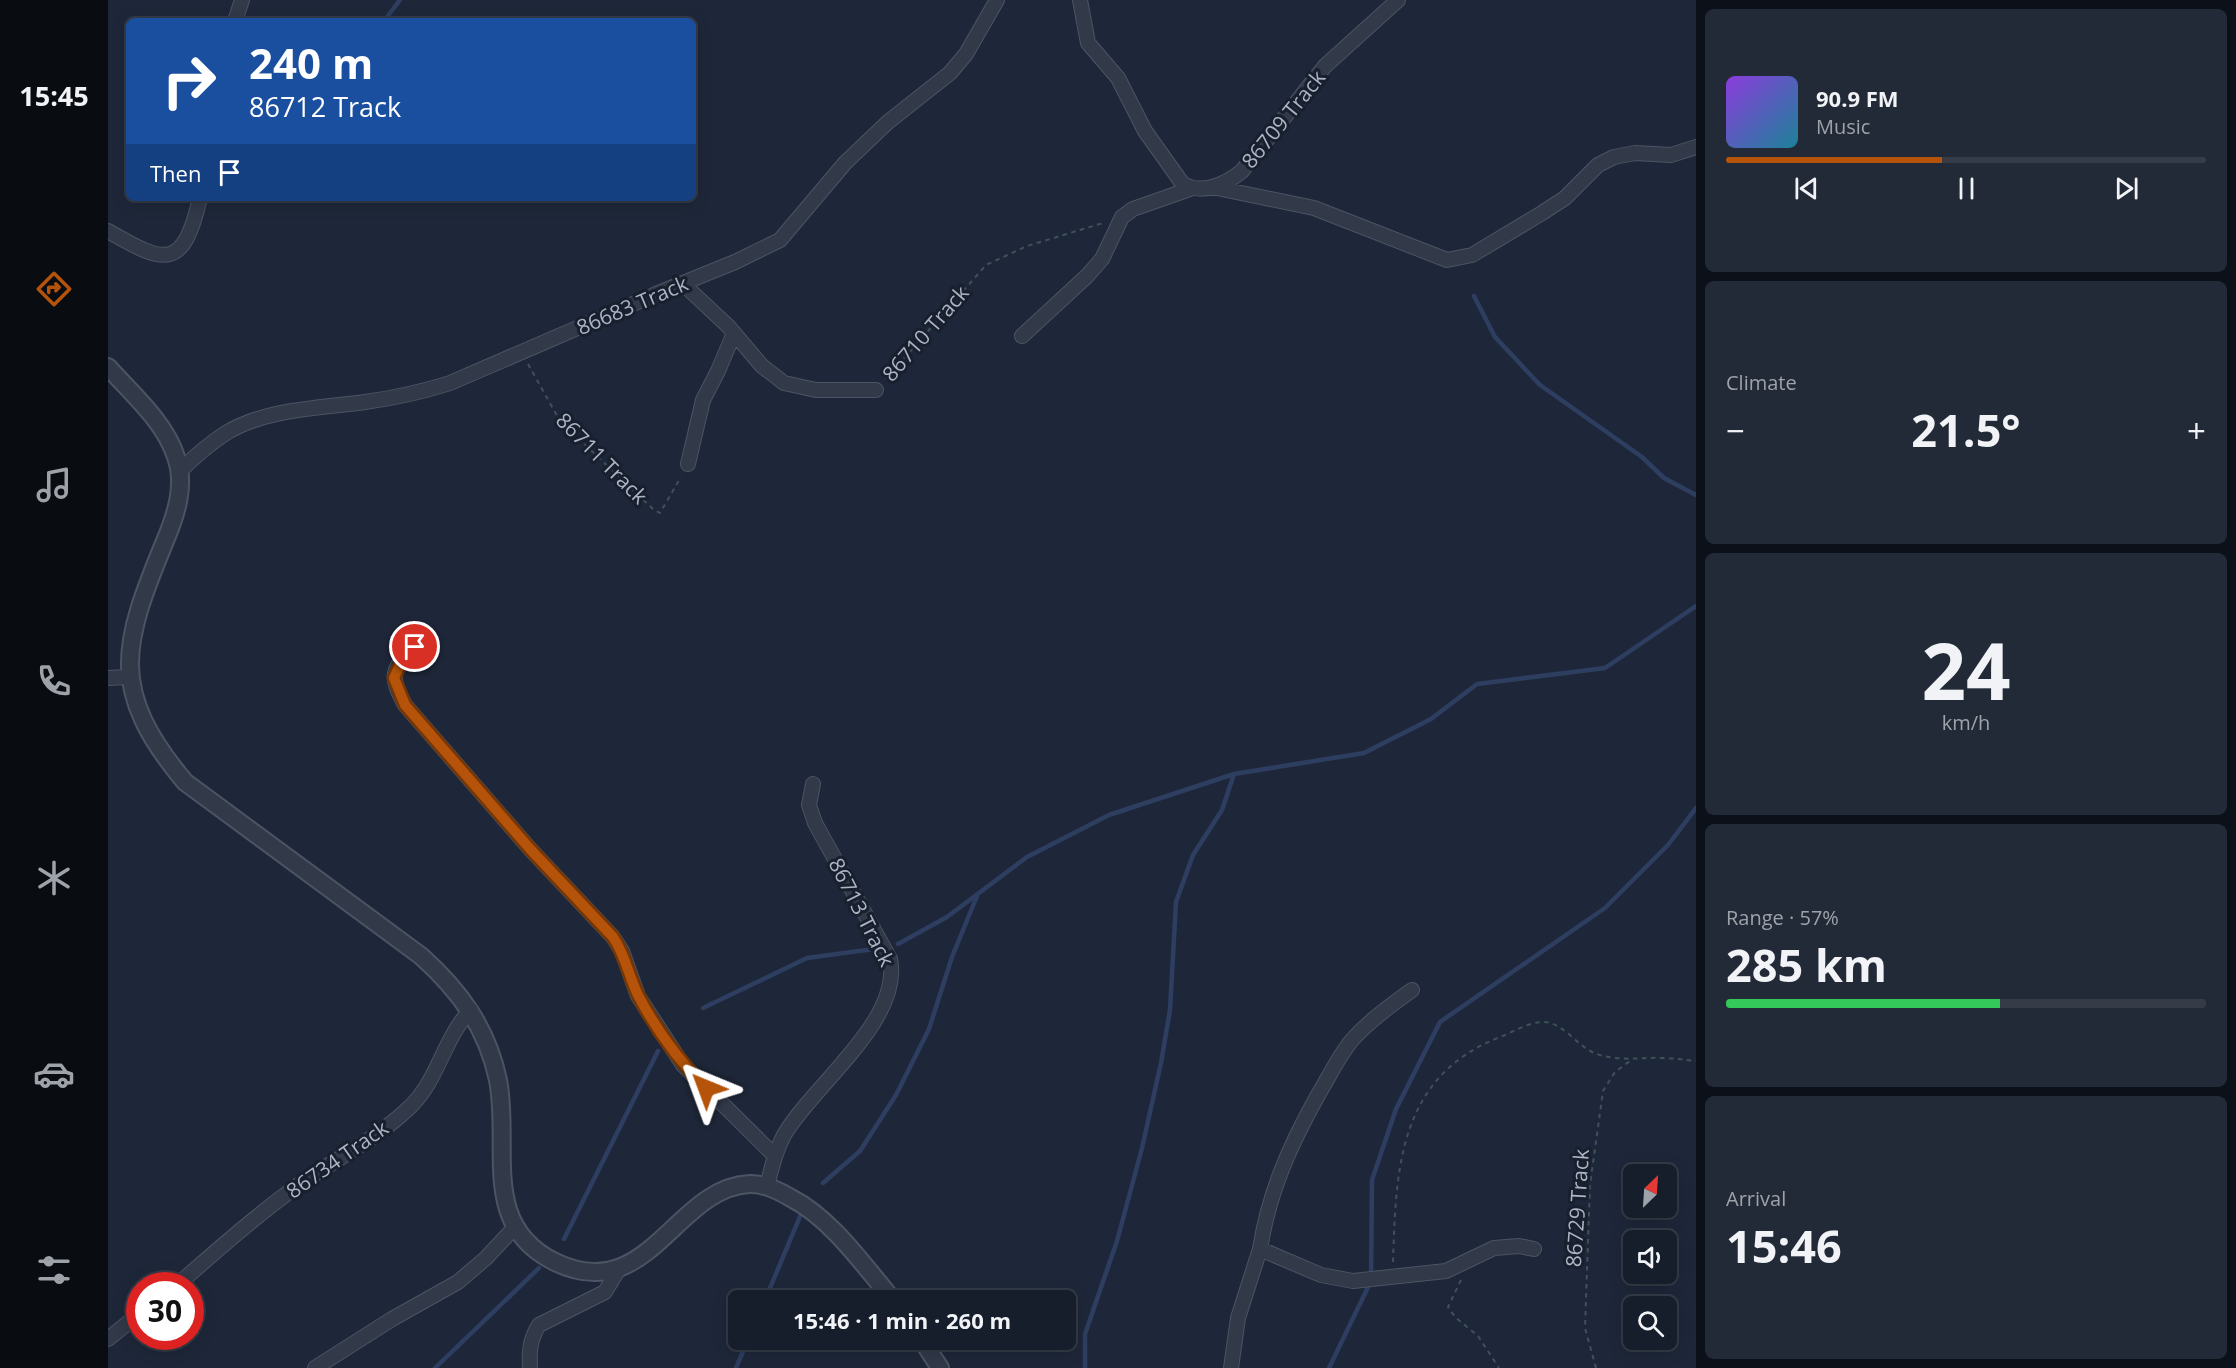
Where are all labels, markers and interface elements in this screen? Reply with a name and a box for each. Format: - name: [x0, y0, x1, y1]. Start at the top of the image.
- text: 240 m: [249, 34, 373, 91]
- icon: right: [150, 42, 228, 120]
- street label: 86709 Track: [1235, 64, 1331, 174]
- text: 15:45: [19, 77, 89, 114]
- text: 90.9 FM: [1816, 83, 1899, 113]
- text: 86712 Track: [249, 88, 401, 125]
- text: Music: [1816, 113, 1870, 140]
- icon: arrive: [213, 156, 246, 189]
- text: Then: [150, 158, 201, 188]
- icon: previous: [1790, 172, 1823, 205]
- icon: pause: [1950, 172, 1983, 205]
- icon: next: [2110, 172, 2143, 205]
- icon: directions: [33, 268, 75, 310]
- street label: 86683 Track: [572, 269, 692, 341]
- street label: 86710 Track: [876, 279, 974, 387]
- text: Climate: [1726, 369, 1797, 396]
- text: 21.5°: [1911, 399, 2021, 460]
- street label: 86711 Track: [550, 406, 654, 510]
- text: −: [1726, 408, 1745, 453]
- text: +: [2187, 408, 2206, 453]
- icon: music: [33, 464, 75, 506]
- text: 24: [1921, 617, 2011, 723]
- pin: [389, 621, 440, 672]
- icon: arrive: [398, 630, 431, 663]
- icon: phone: [33, 660, 75, 702]
- text: km/h: [1942, 709, 1990, 736]
- street label: 86713 Track: [823, 853, 901, 971]
- icon: climate: [33, 857, 75, 899]
- text: Range · 57%: [1726, 904, 1839, 931]
- text: 285 km: [1726, 934, 1887, 995]
- icon: car: [33, 1053, 75, 1095]
- position arrow: [674, 1056, 738, 1120]
- street label: 86734 Track: [280, 1114, 394, 1204]
- street label: 86729 Track: [1559, 1148, 1595, 1268]
- north arrow: [1623, 1164, 1677, 1218]
- map controls: [1623, 1164, 1677, 1350]
- text: Arrival: [1726, 1185, 1786, 1212]
- text: 15:46: [1726, 1215, 1842, 1276]
- button: sound: [1623, 1230, 1677, 1284]
- icon: filters: [33, 1249, 75, 1291]
- speed limit sign: 30: [126, 1272, 204, 1350]
- button: search: [1623, 1296, 1677, 1350]
- text: 15:46 · 1 min · 260 m: [793, 1305, 1011, 1335]

